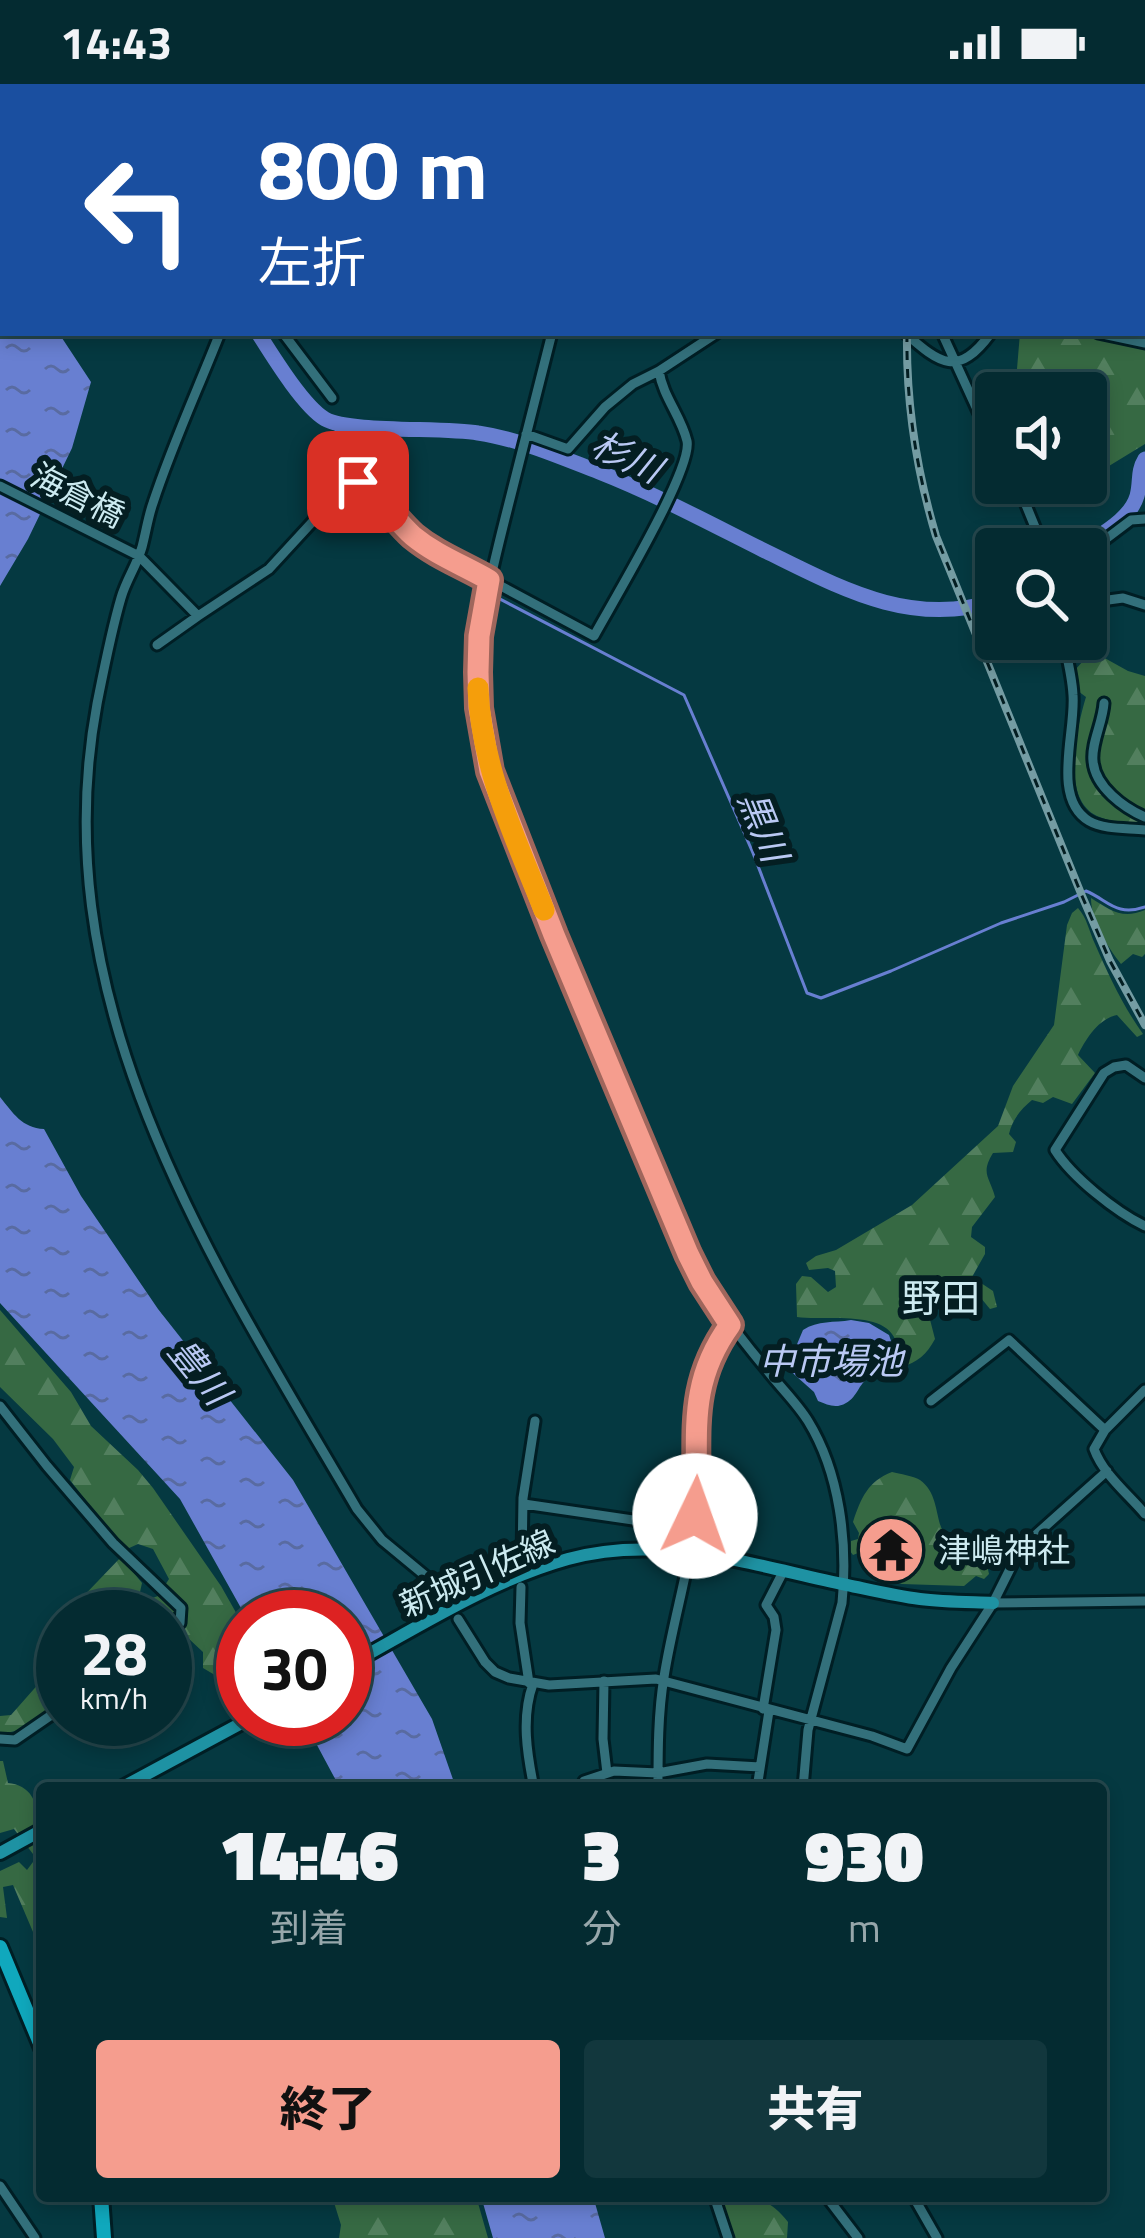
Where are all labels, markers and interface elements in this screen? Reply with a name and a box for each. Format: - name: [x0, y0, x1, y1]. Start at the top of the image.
- text: 14:43: [60, 8, 172, 76]
- text: 800 m: [258, 104, 488, 232]
- icon: left: [60, 132, 216, 288]
- text: 左折: [258, 221, 366, 303]
- map controls: [975, 372, 1107, 660]
- button: sound: [975, 372, 1107, 504]
- water label: 杉川: [583, 416, 675, 498]
- pin: [307, 431, 409, 533]
- icon: arrive: [325, 449, 391, 515]
- street label: 海倉橋: [23, 450, 133, 540]
- button: search: [975, 528, 1107, 660]
- water label: 黒川: [725, 782, 804, 873]
- district label: 野田: [902, 1268, 980, 1327]
- water label: 豊川: [156, 1326, 247, 1419]
- water label: 中市場池: [759, 1333, 906, 1388]
- position arrow: [632, 1453, 758, 1579]
- temple icon: 津嶋神社: [856, 1515, 926, 1585]
- street label: 新城引佐線: [391, 1517, 563, 1629]
- place label: 津嶋神社: [938, 1525, 1070, 1575]
- speed limit sign: 30: [216, 1590, 372, 1746]
- text: 28: [80, 1607, 148, 1698]
- text: km/h: [80, 1675, 148, 1721]
- text: 14:46: [219, 1798, 399, 1908]
- text: 3: [582, 1798, 621, 1908]
- text: 930: [805, 1799, 924, 1909]
- text: 到着: [270, 1898, 348, 1957]
- text: 分: [582, 1898, 621, 1957]
- text: m: [848, 1898, 881, 1957]
- button: 終了: [96, 2040, 560, 2178]
- button: 共有: [584, 2040, 1047, 2178]

